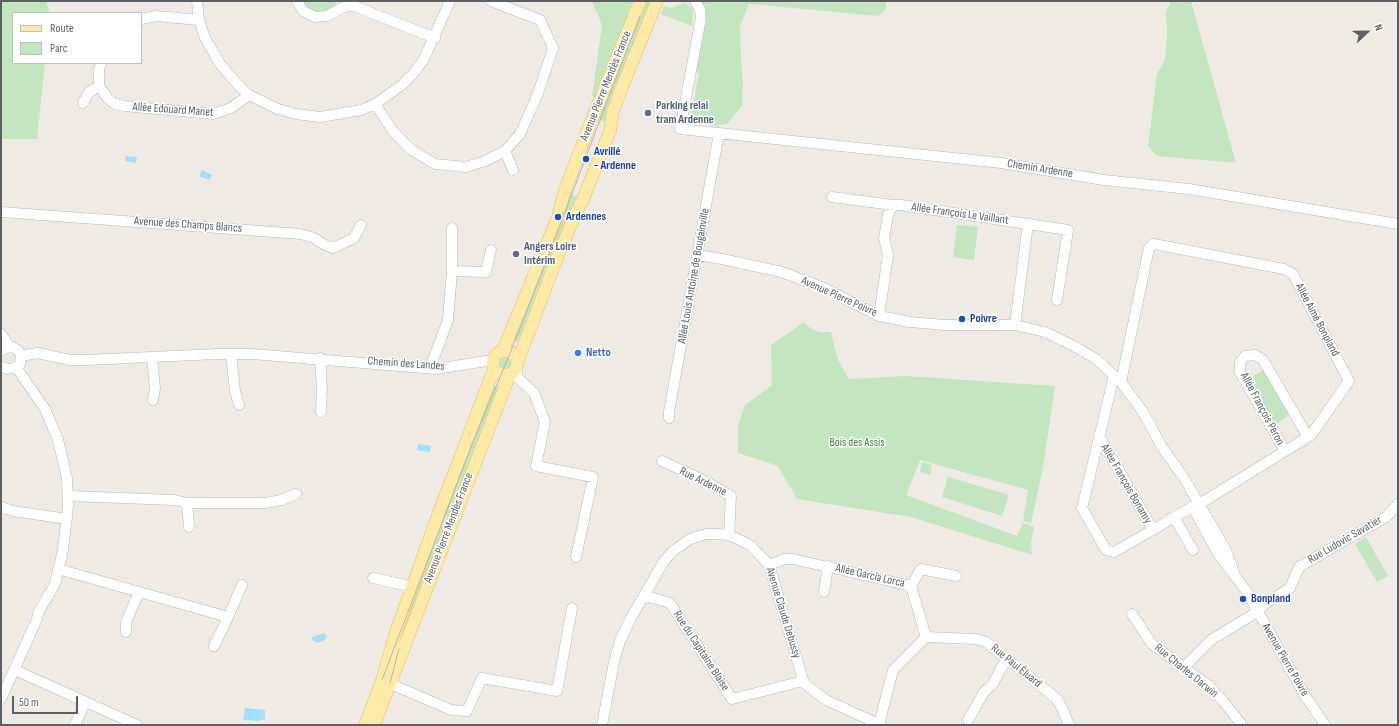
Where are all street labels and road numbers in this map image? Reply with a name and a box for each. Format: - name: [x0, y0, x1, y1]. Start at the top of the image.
- street label: Avenue Pierre Mendès France: [577, 29, 635, 143]
- street label: Allée Edouard Manet: [132, 100, 214, 120]
- street label: Chemin Ardenne: [1006, 157, 1074, 181]
- street label: Allée François Le Vaillant: [911, 200, 1009, 228]
- street label: Allée Louis Antoine de Bougainville: [675, 207, 713, 345]
- street label: Avenue des Champs Blancs: [134, 214, 242, 236]
- street label: Avenue Pierre Poivre: [799, 274, 879, 320]
- street label: Allée Aimé Bonpland: [1292, 281, 1342, 359]
- street label: Chemin des Landes: [367, 354, 445, 374]
- street label: Allée François Peron: [1237, 370, 1287, 448]
- street label: Allée François Bonamy: [1097, 442, 1155, 526]
- street label: Rue Ardenne: [677, 464, 729, 500]
- street label: Avenue Pierre Mendès France: [421, 471, 477, 585]
- street label: Rue Ludovic Savatier: [1305, 513, 1385, 567]
- street label: Allée Garcia Lorca: [834, 561, 906, 591]
- street label: Avenue Claude Debussy: [762, 566, 804, 660]
- street label: Rue du Capitaine Blaise: [670, 608, 732, 694]
- street label: Avenue Pierre Poivre: [1258, 621, 1312, 699]
- street label: Rue Paul Éluard: [988, 641, 1044, 691]
- street label: Rue Charles Darwin: [1151, 641, 1221, 701]

